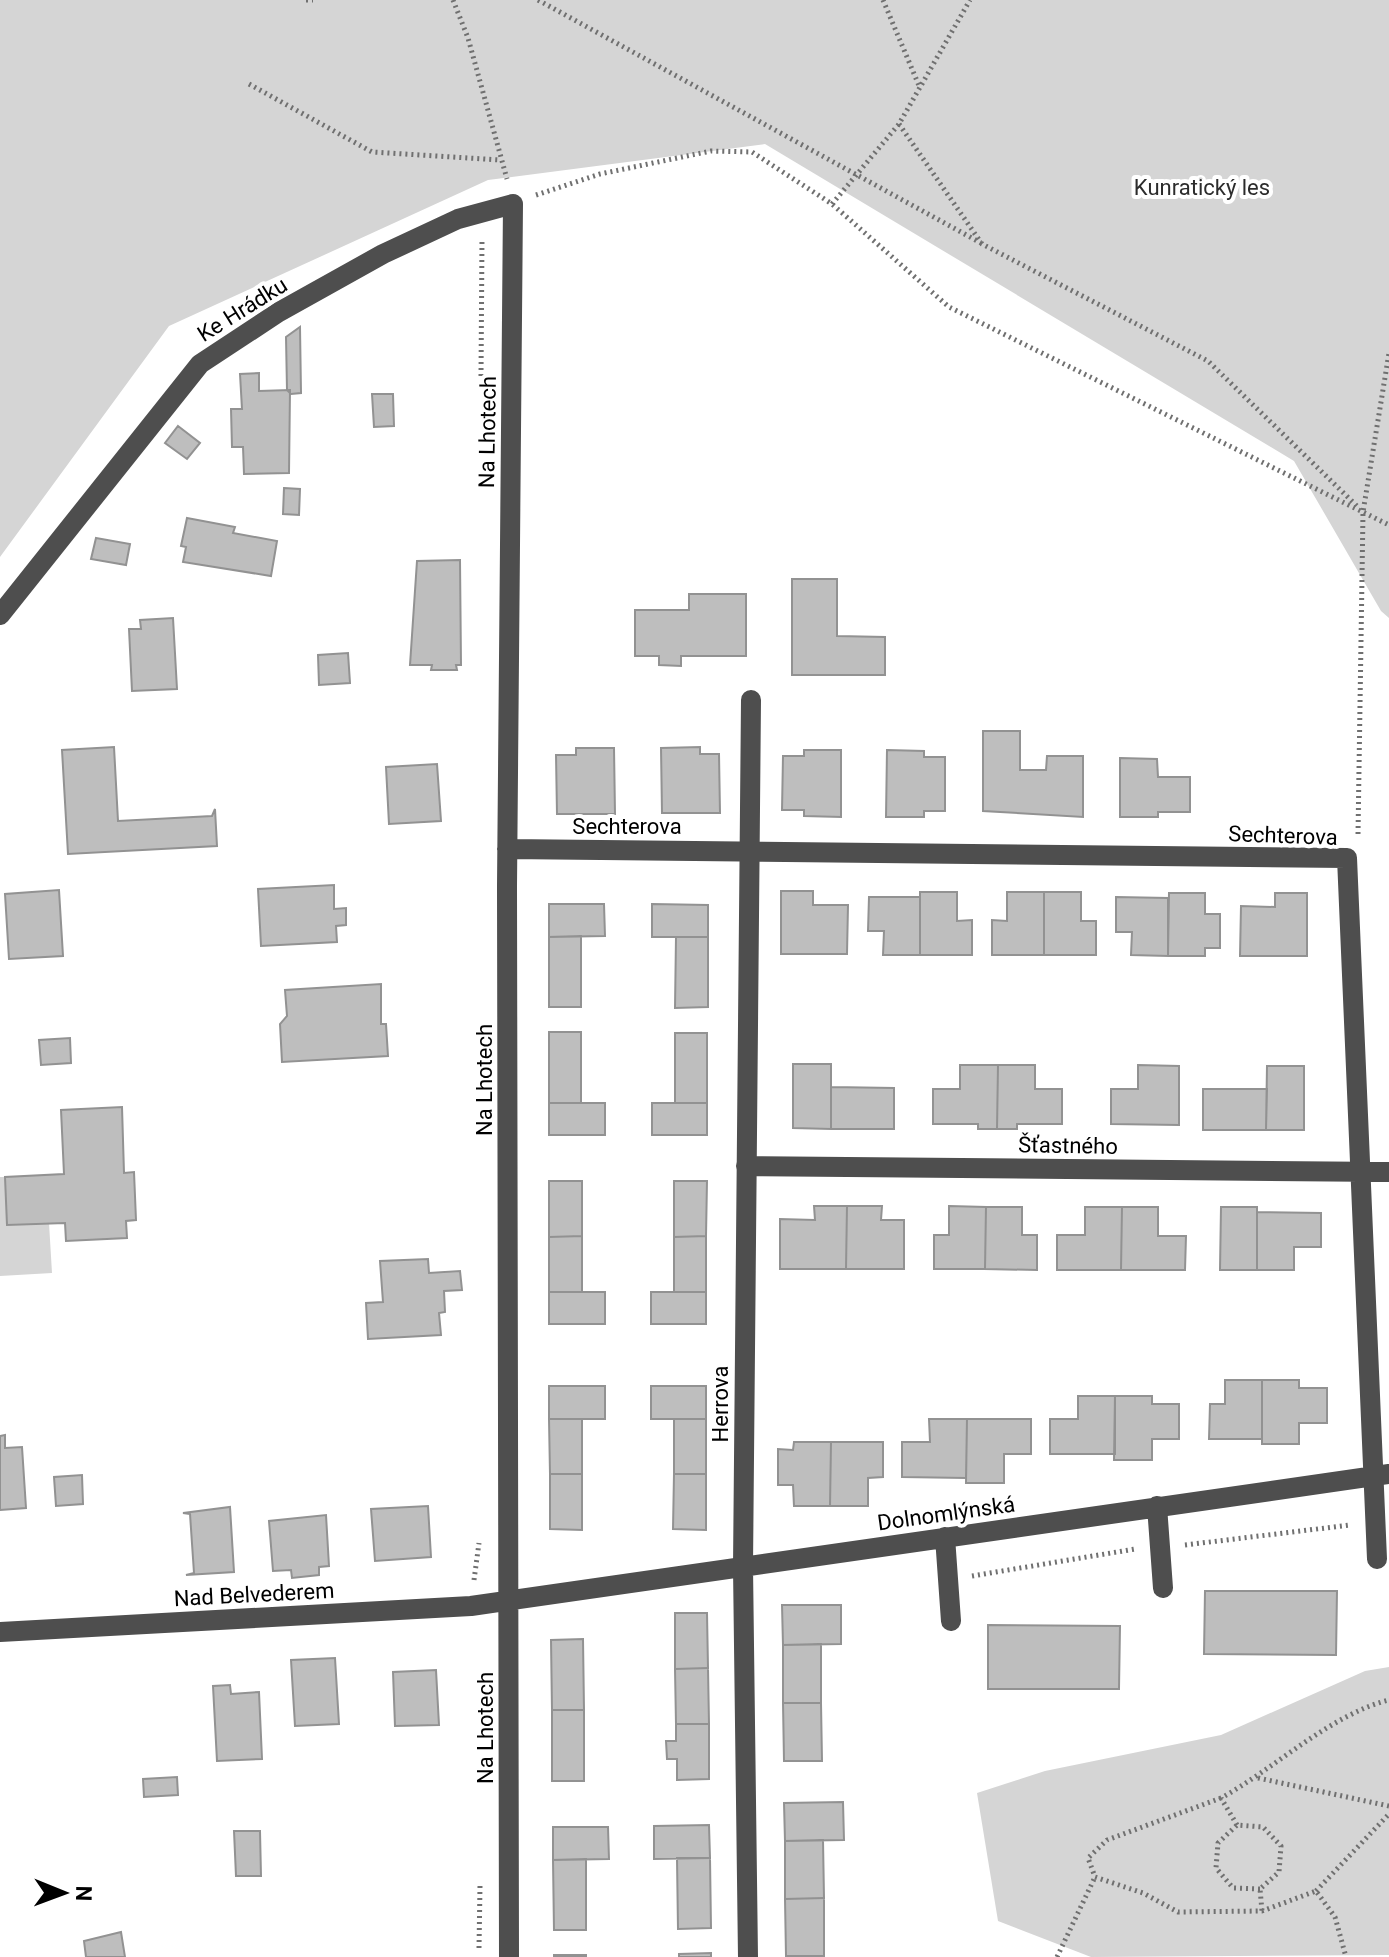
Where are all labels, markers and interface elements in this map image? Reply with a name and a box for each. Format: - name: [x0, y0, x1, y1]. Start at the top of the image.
- park label: Kunratický les: [1134, 175, 1270, 200]
- street label: Ke Hrádku: [193, 272, 292, 347]
- street label: Na Lhotech: [474, 376, 501, 488]
- street label: Sechterova: [572, 814, 682, 839]
- street label: Sechterova: [1228, 821, 1338, 850]
- street label: Na Lhotech: [472, 1024, 497, 1136]
- street label: Šťastného: [1018, 1131, 1118, 1159]
- street label: Herrova: [708, 1366, 733, 1442]
- street label: Dolnomlýnská: [876, 1491, 1016, 1536]
- street label: Nad Belvederem: [173, 1578, 335, 1611]
- street label: Na Lhotech: [473, 1672, 498, 1784]
- north arrow: [24, 1853, 104, 1933]
- text: N: [71, 1885, 96, 1901]

